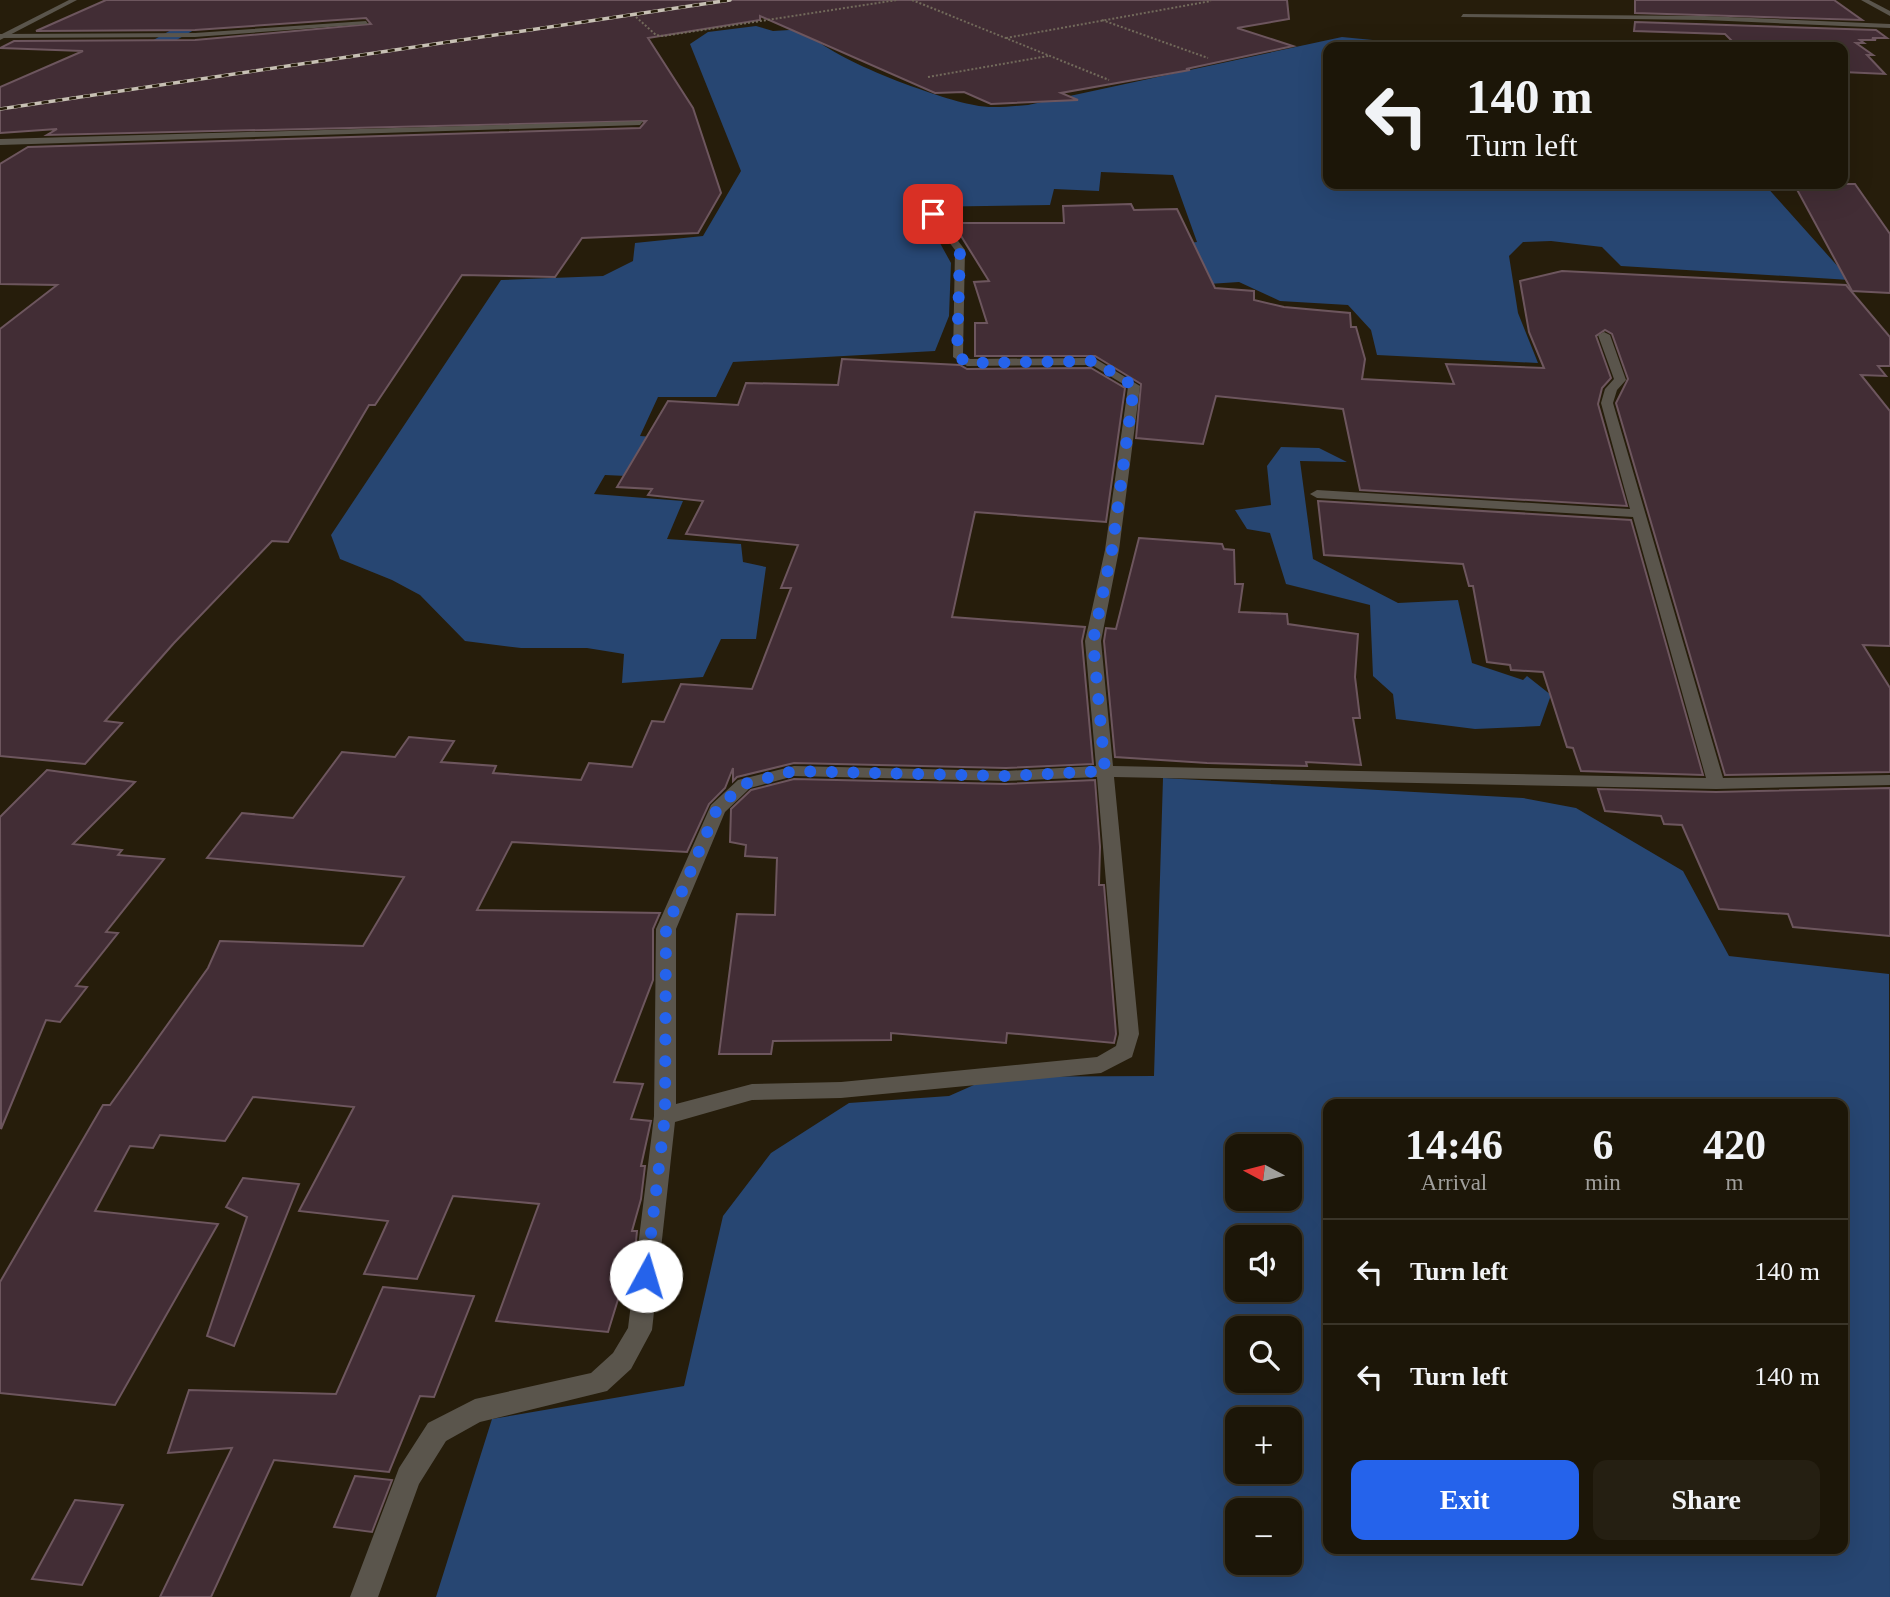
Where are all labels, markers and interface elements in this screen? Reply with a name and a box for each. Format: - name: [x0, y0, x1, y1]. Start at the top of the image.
- text: 140 m: [1466, 69, 1593, 124]
- icon: left: [1351, 70, 1442, 161]
- text: Turn left: [1466, 127, 1578, 163]
- pin: [903, 184, 963, 244]
- icon: arrive: [914, 195, 952, 233]
- text: 14:46: [1405, 1122, 1503, 1168]
- text: 6: [1592, 1122, 1613, 1168]
- text: 420: [1703, 1122, 1766, 1168]
- north arrow: [1225, 1134, 1302, 1211]
- map controls: [1225, 1134, 1302, 1575]
- text: Arrival: [1421, 1170, 1487, 1195]
- text: min: [1585, 1170, 1621, 1195]
- text: m: [1725, 1170, 1743, 1195]
- button: sound: [1225, 1225, 1302, 1302]
- position arrow: [609, 1239, 683, 1313]
- icon: left: [1351, 1253, 1389, 1291]
- text: Turn left: [1410, 1257, 1508, 1286]
- text: 140 m: [1754, 1257, 1820, 1286]
- button: search: [1225, 1316, 1302, 1393]
- icon: left: [1351, 1358, 1389, 1396]
- text: Turn left: [1410, 1362, 1508, 1391]
- text: 140 m: [1754, 1362, 1820, 1391]
- button: +: [1225, 1407, 1302, 1484]
- button: Exit: [1351, 1460, 1579, 1540]
- button: Share: [1593, 1460, 1820, 1540]
- button: −: [1225, 1498, 1302, 1575]

